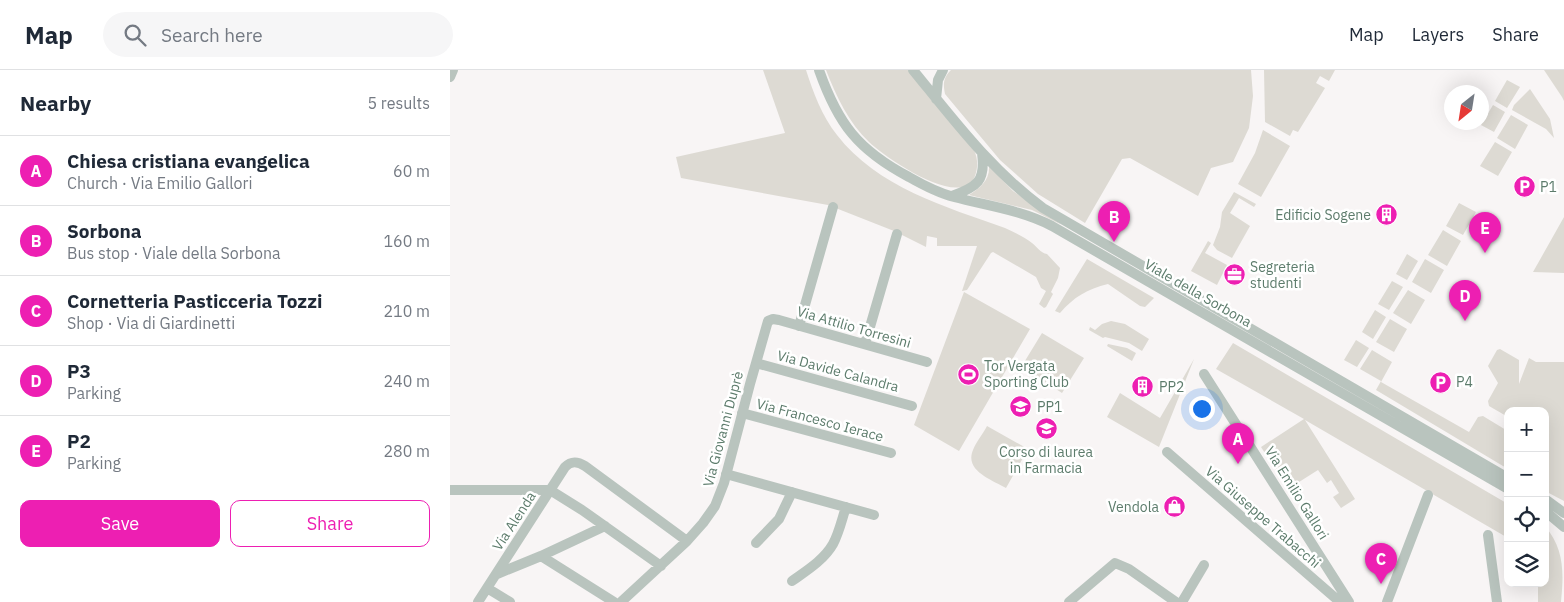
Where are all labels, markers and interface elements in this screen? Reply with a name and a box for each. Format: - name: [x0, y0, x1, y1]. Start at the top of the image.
- search box: [103, 12, 453, 57]
- text: Map: [25, 19, 73, 51]
- icon: search: [121, 21, 149, 49]
- text: Search here: [161, 23, 263, 47]
- text: Map: [1349, 23, 1384, 46]
- text: Layers: [1412, 23, 1464, 46]
- text: Share: [1492, 23, 1539, 46]
- north arrow: [1444, 85, 1489, 130]
- text: Nearby: [20, 89, 91, 117]
- text: 5 results: [367, 93, 430, 113]
- text: Chiesa cristiana evangelica: [67, 149, 310, 173]
- text: A: [31, 161, 41, 181]
- text: 60 m: [393, 161, 430, 181]
- text: Church · Via Emilio Gallori: [67, 173, 252, 193]
- parking icon: P1: [1512, 175, 1536, 199]
- place label: P1: [1540, 178, 1557, 196]
- pin: B: [1098, 201, 1130, 242]
- building icon: Edificio Sogene: [1375, 203, 1399, 227]
- place label: Edificio Sogene: [1275, 206, 1371, 224]
- pin: E: [1469, 212, 1501, 253]
- text: Sorbona: [67, 219, 142, 243]
- text: B: [31, 231, 41, 251]
- text: 160 m: [383, 231, 430, 251]
- text: Bus stop · Viale della Sorbona: [67, 243, 281, 263]
- street label: Viale della Sorbona: [1141, 255, 1255, 331]
- place label: Segreteria studenti: [1250, 258, 1315, 292]
- office icon: Segreteria studenti: [1222, 263, 1246, 287]
- pin: D: [1449, 280, 1481, 321]
- text: Cornetteria Pasticceria Tozzi: [67, 289, 322, 313]
- text: C: [31, 301, 41, 321]
- text: 210 m: [383, 301, 430, 321]
- street label: Via Attilio Torresini: [795, 302, 913, 352]
- text: Shop · Via di Giardinetti: [67, 313, 235, 333]
- street label: Via Davide Calandra: [775, 346, 901, 396]
- place label: Tor Vergata Sporting Club: [984, 357, 1069, 391]
- text: P3: [67, 359, 91, 383]
- sports icon: Tor Vergata Sporting Club: [956, 362, 980, 386]
- street label: Via Giovanni Duprè: [699, 369, 747, 489]
- parking icon: P4: [1428, 370, 1452, 394]
- text: D: [30, 371, 42, 391]
- text: 240 m: [383, 371, 430, 391]
- place label: P4: [1456, 373, 1473, 391]
- building icon: PP2: [1131, 375, 1155, 399]
- place label: PP2: [1159, 378, 1184, 396]
- text: Parking: [67, 383, 121, 403]
- street label: Via Francesco Ierace: [754, 394, 886, 446]
- school or university icon: PP1: [1009, 395, 1033, 419]
- your location: [1189, 396, 1215, 422]
- place label: PP1: [1037, 398, 1062, 416]
- map controls: [1504, 407, 1549, 587]
- button: +: [1504, 407, 1549, 452]
- school or university icon: Corso di laurea in Farmacia: [1034, 417, 1058, 441]
- pin: A: [1222, 423, 1254, 464]
- text: P2: [67, 429, 91, 453]
- text: E: [31, 441, 41, 461]
- text: 280 m: [383, 441, 430, 461]
- place label: Corso di laurea in Farmacia: [999, 443, 1094, 477]
- street label: Via Emilio Gallori: [1261, 443, 1333, 543]
- button: −: [1504, 452, 1549, 497]
- text: Parking: [67, 453, 121, 473]
- street label: Via Giuseppe Trabacchi: [1202, 462, 1324, 572]
- street label: Via Alenda: [488, 488, 540, 554]
- shop icon: Vendola: [1163, 495, 1187, 519]
- button: locate: [1504, 497, 1549, 542]
- place label: Vendola: [1108, 498, 1160, 516]
- button: Save: [20, 500, 220, 547]
- button: Share: [230, 500, 430, 547]
- button: layers: [1504, 542, 1549, 587]
- pin: C: [1365, 543, 1397, 584]

